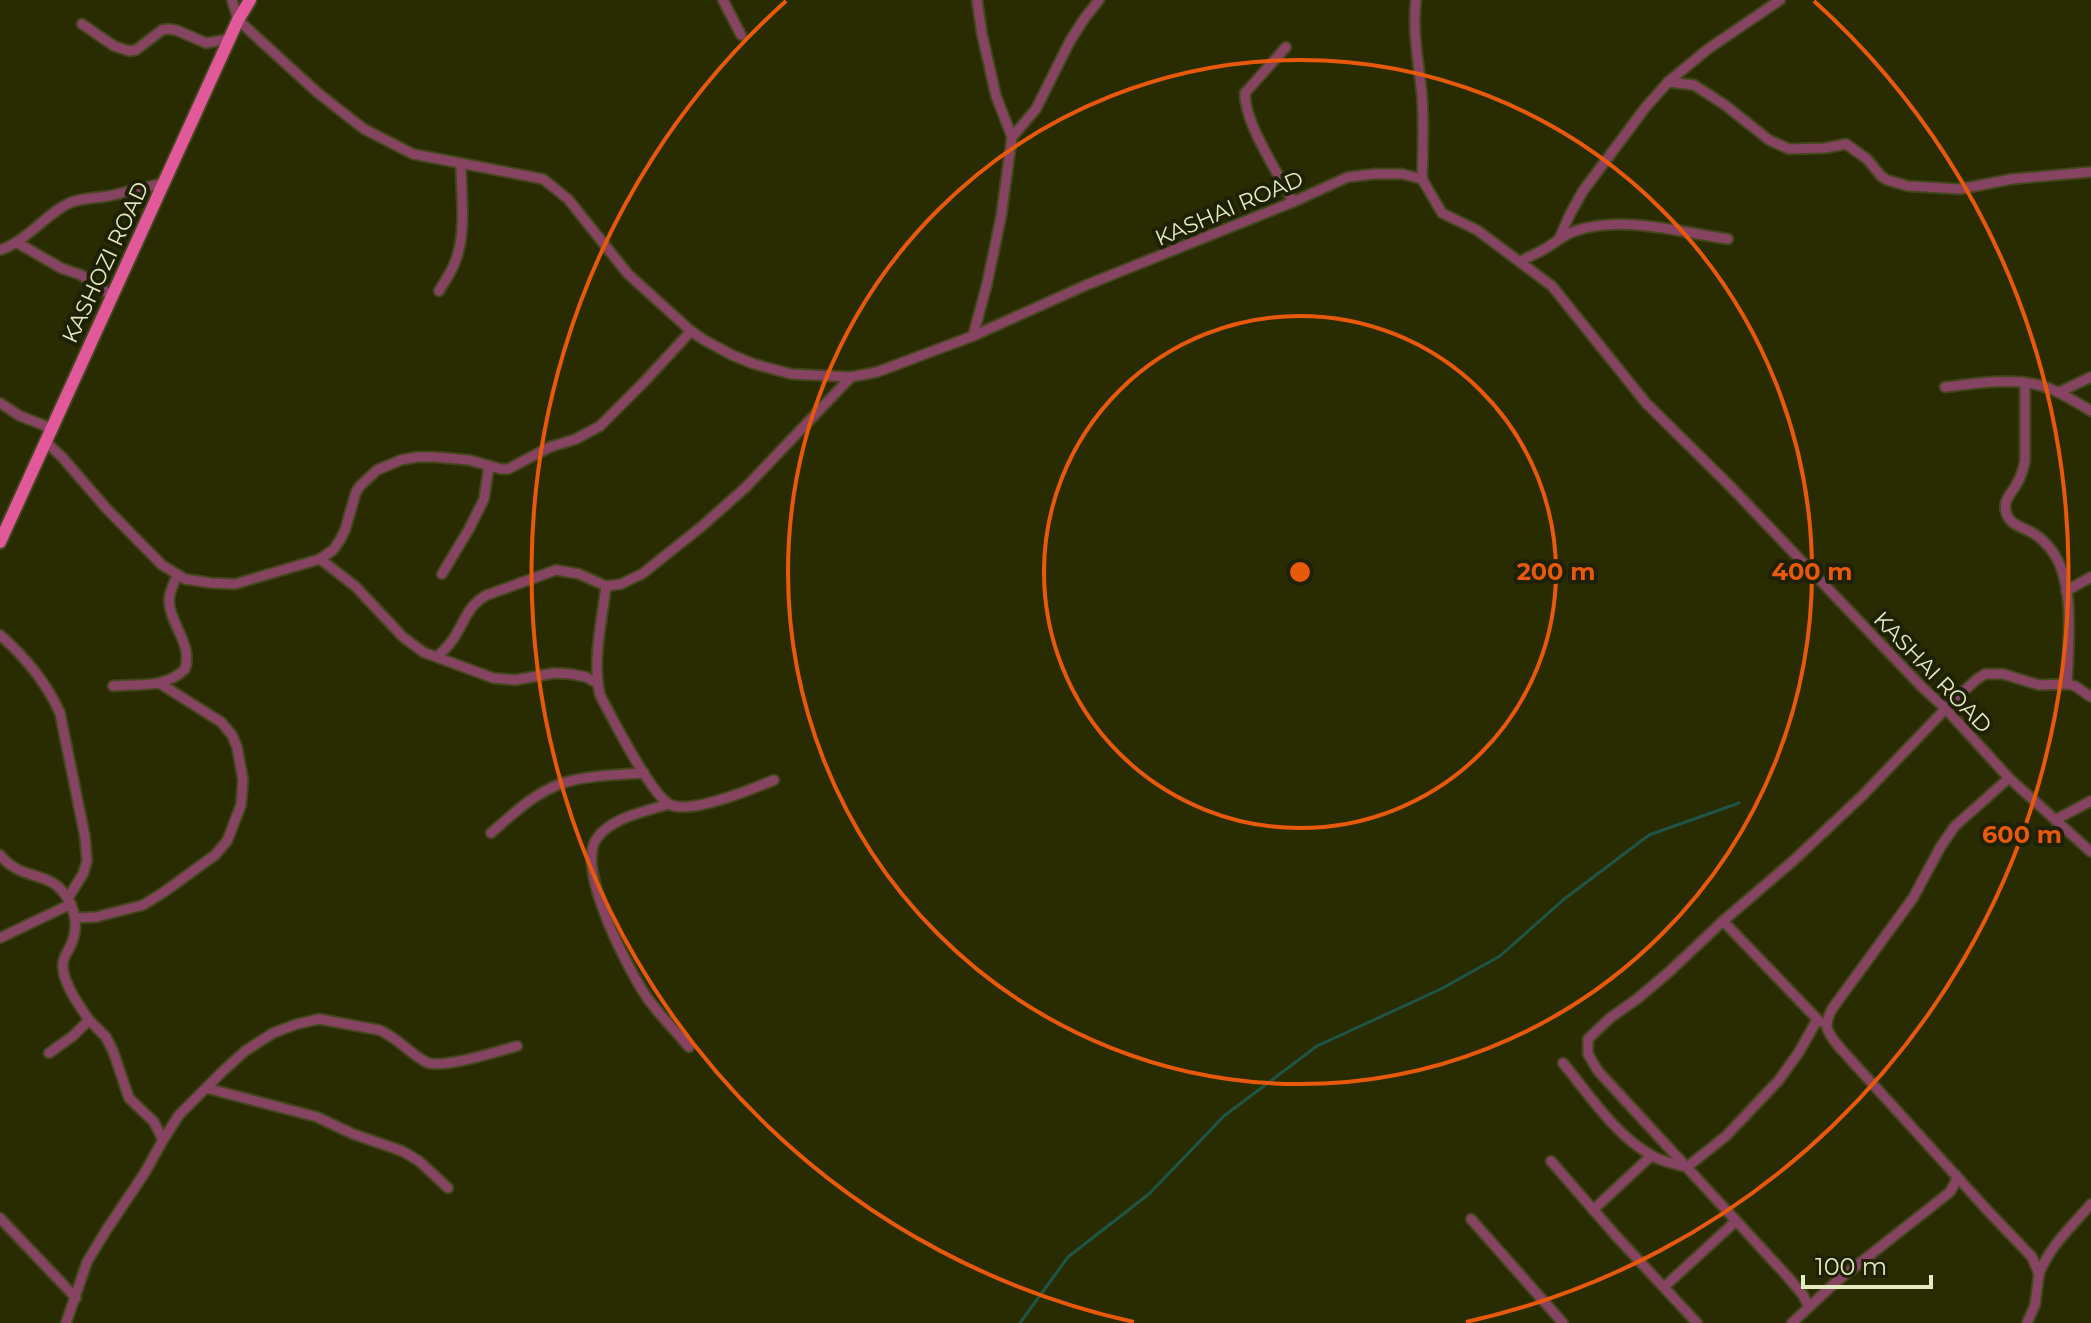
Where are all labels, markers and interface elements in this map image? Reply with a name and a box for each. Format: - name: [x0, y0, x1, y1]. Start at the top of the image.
- street label: KASHAI ROAD: [1151, 165, 1307, 252]
- street label: KASHOZI ROAD: [56, 177, 155, 347]
- text: 200 m: [1517, 557, 1595, 586]
- text: 400 m: [1771, 557, 1853, 586]
- centre of rings: [1286, 558, 1314, 586]
- street label: KASHAI ROAD: [1868, 606, 1997, 739]
- text: 600 m: [1982, 820, 2062, 849]
- scale bar: [1803, 1239, 1931, 1289]
- text: 100 m: [1815, 1252, 1887, 1281]

